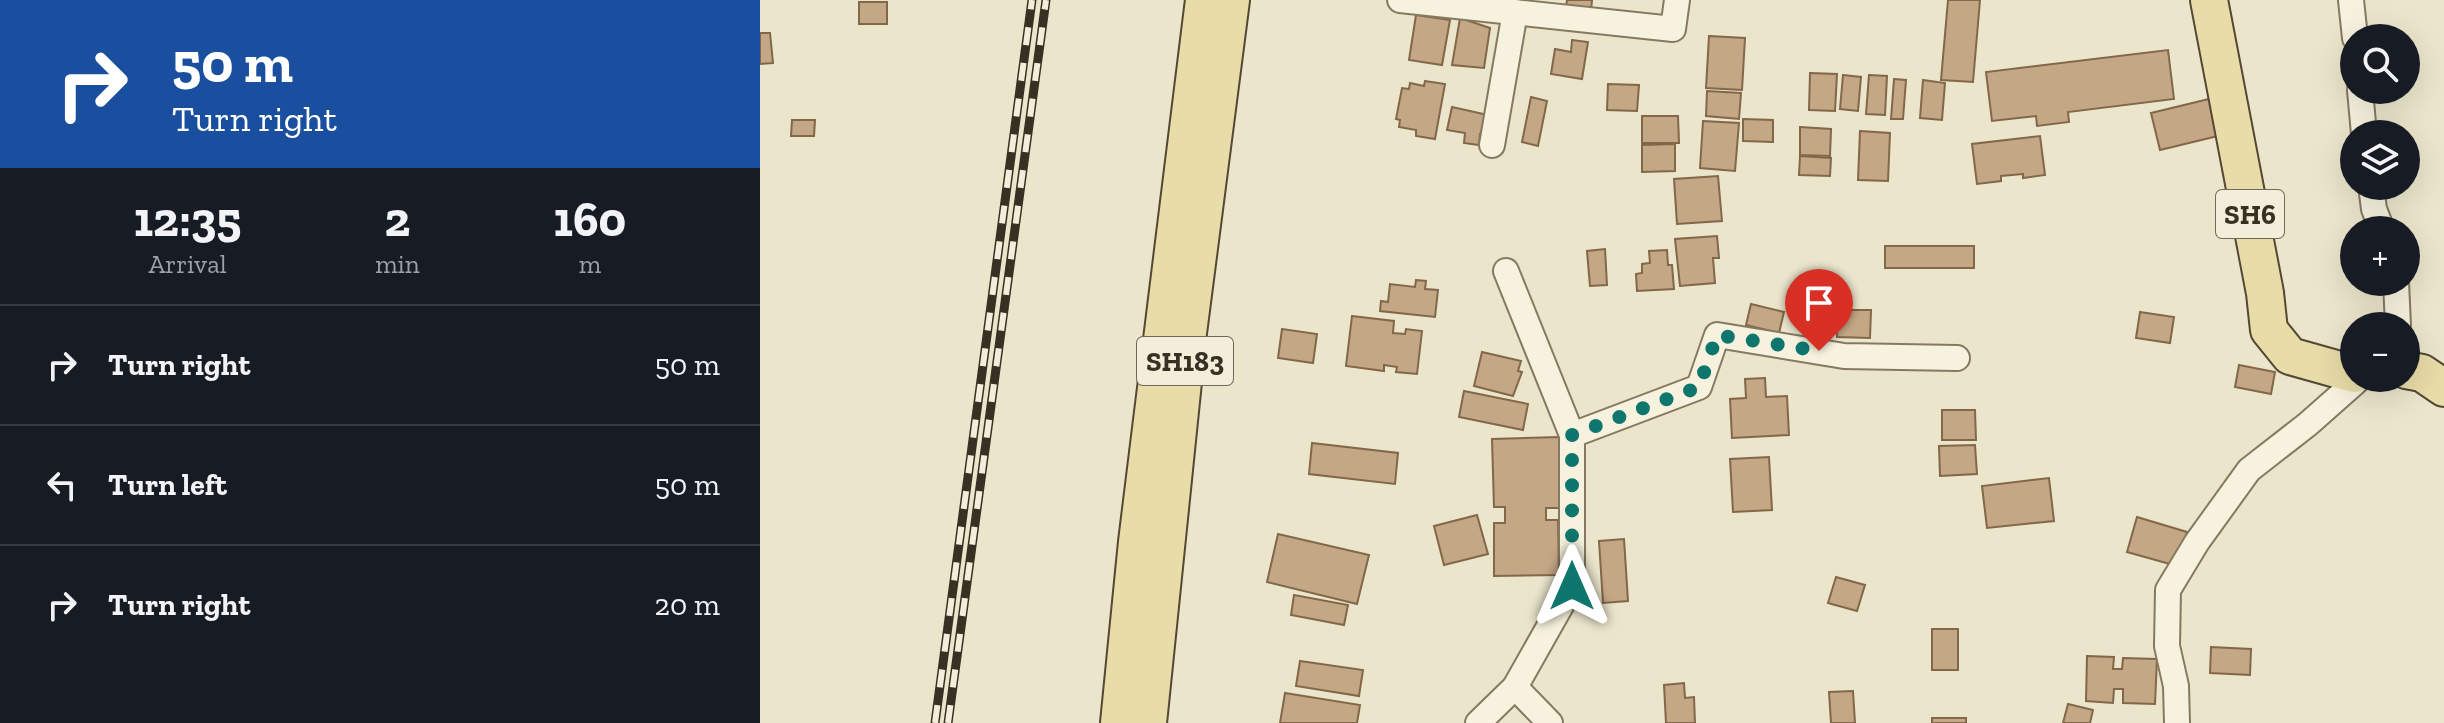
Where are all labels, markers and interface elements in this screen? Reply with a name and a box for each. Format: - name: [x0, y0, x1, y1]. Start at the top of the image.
- map controls: [2340, 24, 2420, 392]
- button: search: [2340, 24, 2420, 104]
- text: 50 m: [172, 29, 293, 96]
- icon: right: [40, 32, 144, 136]
- text: Turn right: [172, 97, 337, 140]
- button: layers: [2340, 120, 2420, 200]
- road number: SH6: [2216, 190, 2284, 238]
- text: 12:35: [134, 191, 241, 248]
- text: 2: [385, 191, 410, 248]
- text: 160: [554, 191, 626, 248]
- button: +: [2340, 216, 2420, 296]
- text: Arrival: [148, 248, 227, 280]
- text: min: [375, 248, 420, 280]
- text: m: [579, 248, 601, 280]
- pin: [1785, 269, 1853, 351]
- icon: arrive: [1797, 281, 1841, 325]
- button: −: [2340, 312, 2420, 392]
- road number: SH183: [1137, 337, 1233, 385]
- icon: right: [40, 343, 84, 387]
- text: Turn right: [108, 347, 250, 383]
- text: 50 m: [655, 347, 720, 383]
- icon: left: [40, 463, 84, 507]
- text: Turn left: [108, 467, 227, 503]
- text: 50 m: [655, 467, 720, 503]
- position arrow: [1530, 544, 1614, 628]
- icon: right: [40, 583, 84, 627]
- text: Turn right: [108, 587, 250, 623]
- text: 20 m: [655, 587, 720, 623]

